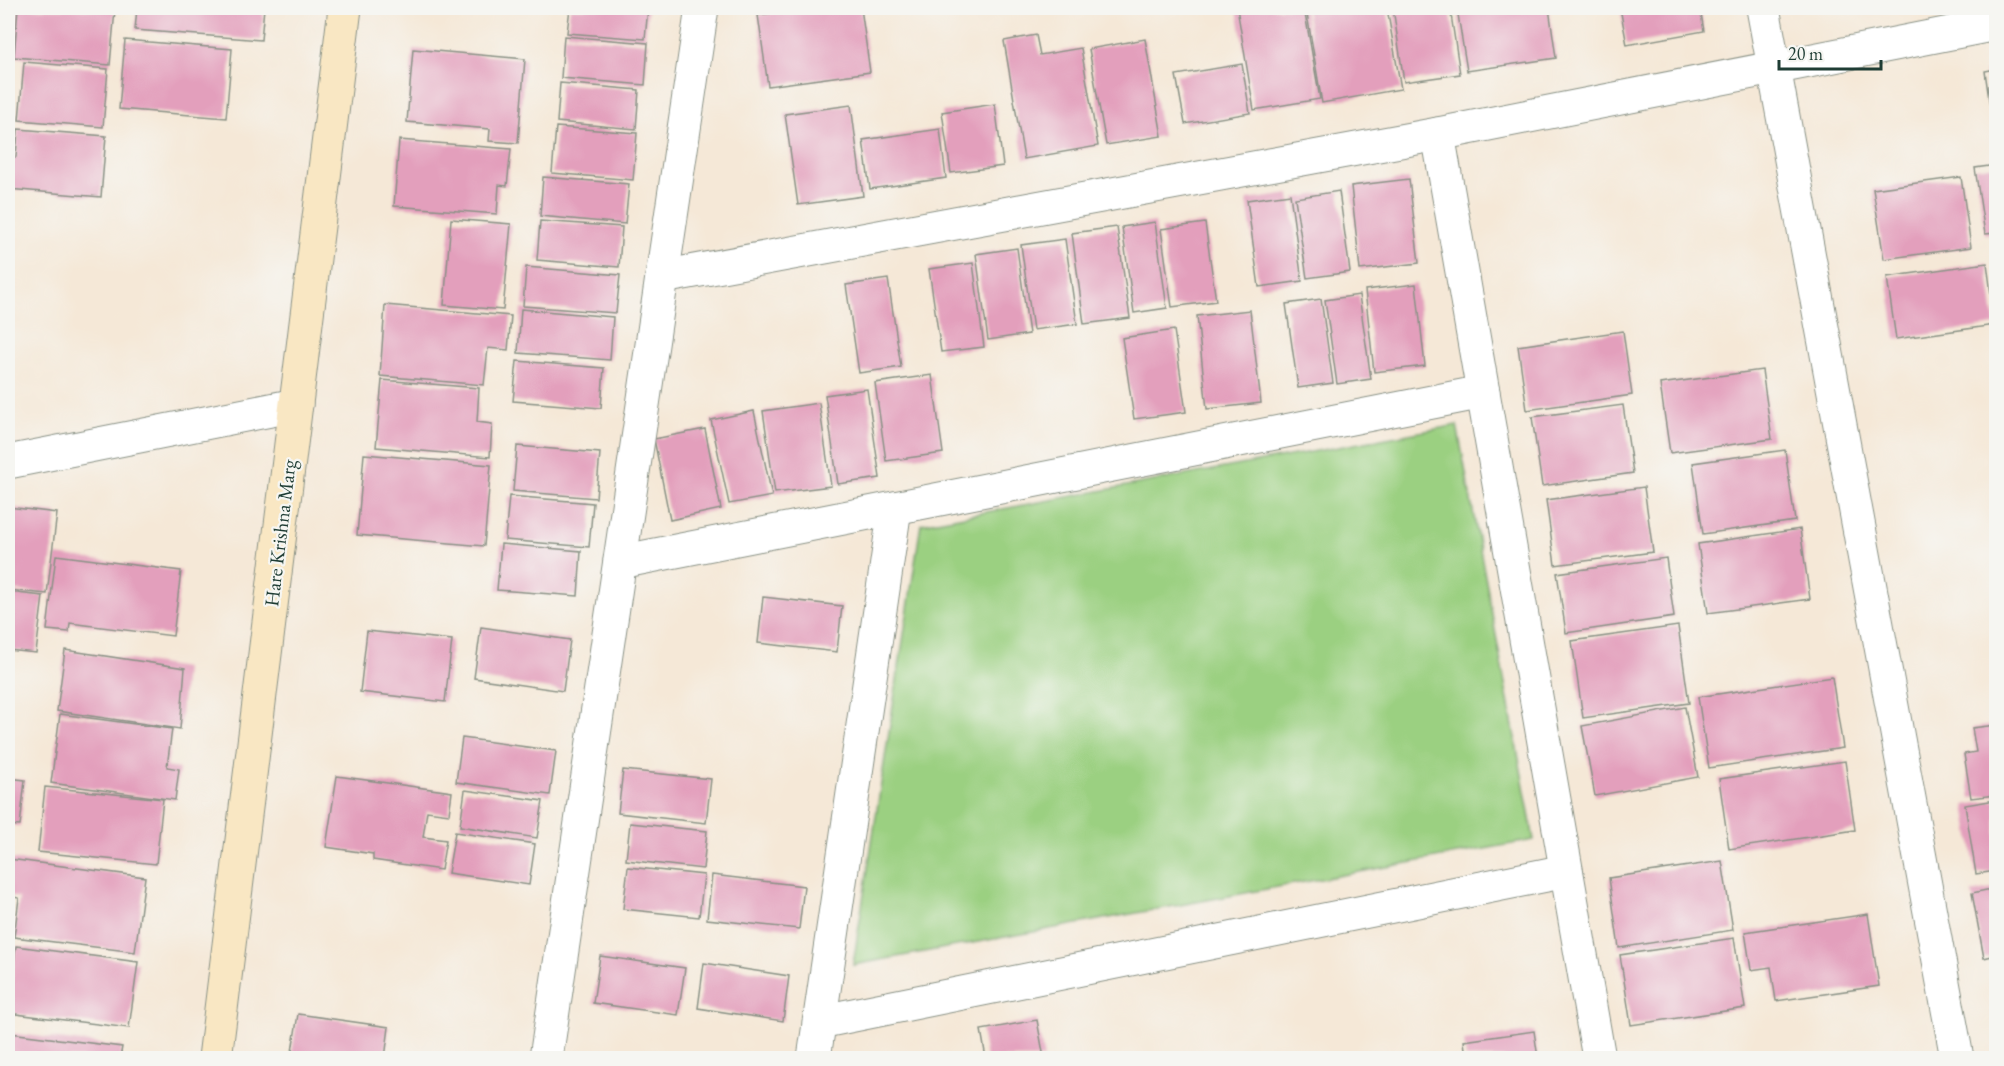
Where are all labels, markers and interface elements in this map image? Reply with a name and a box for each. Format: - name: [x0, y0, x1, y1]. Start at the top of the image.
- scale bar: [1779, 33, 1881, 71]
- text: 20 m: [1788, 42, 1823, 65]
- street label: Hare Krishna Marg: [258, 458, 302, 608]

